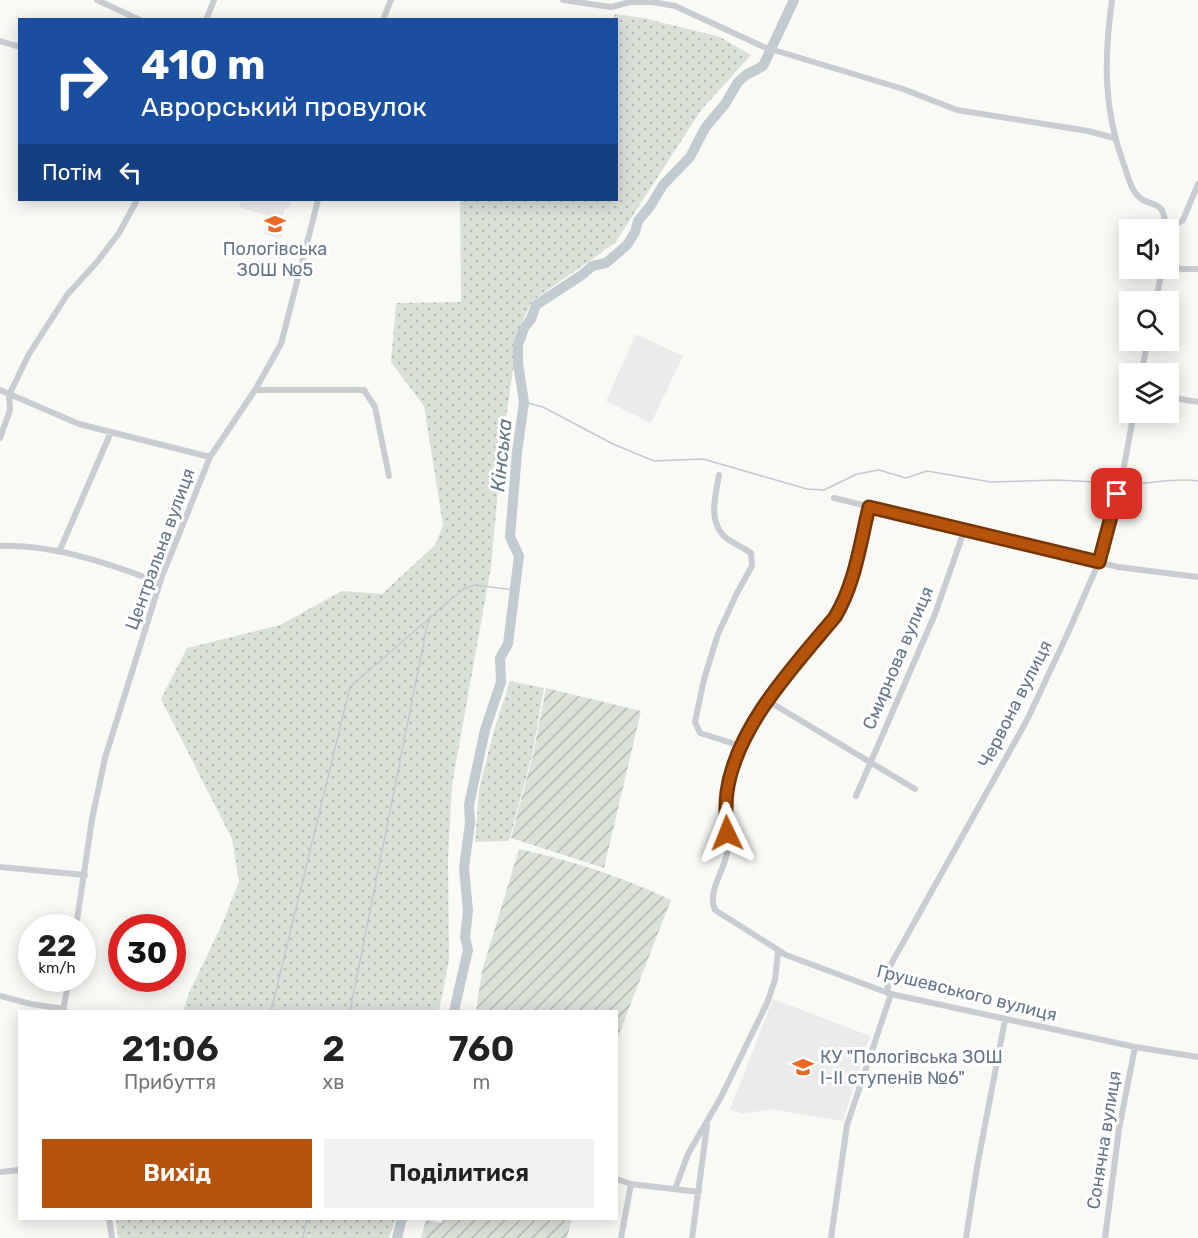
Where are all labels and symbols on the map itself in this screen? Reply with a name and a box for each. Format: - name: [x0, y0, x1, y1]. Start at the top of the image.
- school or university icon: Пологівська ЗОШ №5: [263, 212, 287, 236]
- place label: Пологівська ЗОШ №5: [223, 238, 327, 281]
- water label: Кінська: [485, 417, 517, 493]
- street label: Центральна вулиця: [120, 465, 200, 633]
- pin: [1091, 468, 1142, 519]
- street label: Смирнова вулиця: [858, 583, 938, 733]
- street label: Червона вулиця: [973, 637, 1057, 771]
- position arrow: [695, 801, 759, 865]
- speed limit sign: 30: [108, 914, 186, 992]
- street label: Грушевського вулиця: [875, 960, 1059, 1026]
- place label: КУ "Пологівська ЗОШ І-ІІ ступенів №6": [820, 1046, 1003, 1089]
- school or university icon: КУ "Пологівська ЗОШ І-ІІ ступенів №6": [791, 1055, 815, 1079]
- street label: Сонячна вулиця: [1082, 1069, 1126, 1211]

